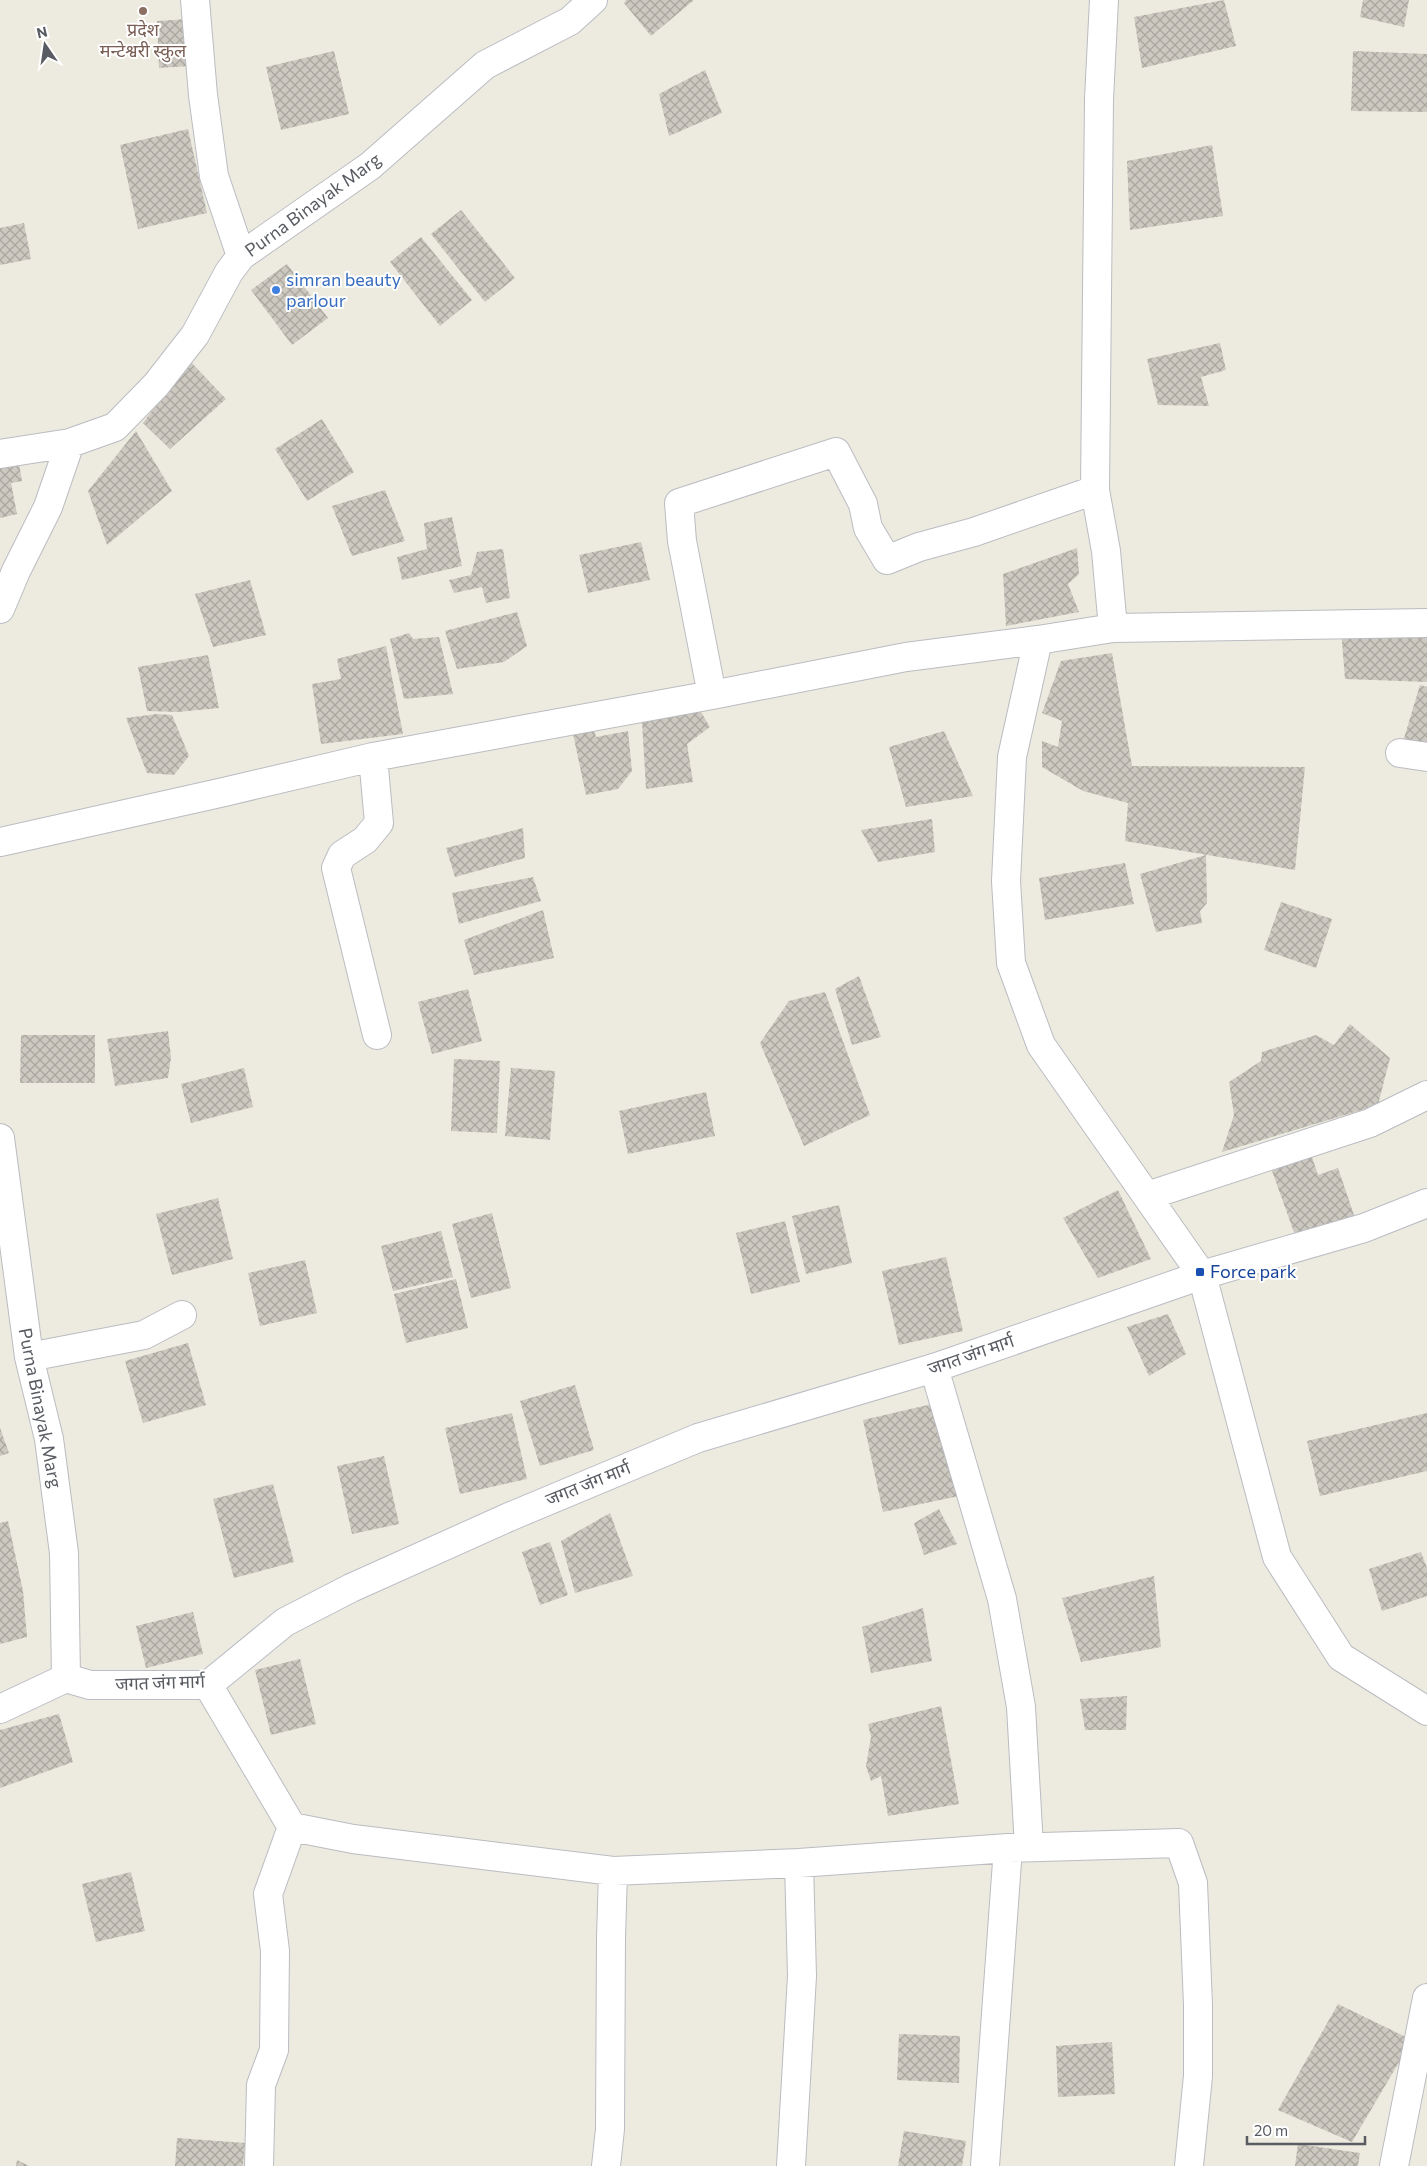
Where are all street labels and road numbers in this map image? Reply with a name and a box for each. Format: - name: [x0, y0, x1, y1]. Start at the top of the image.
- street label: Purna Binayak Marg: [240, 147, 385, 261]
- street label: Purna Binayak Marg: [15, 1326, 67, 1490]
- street label: जगत जंग मार्ग: [925, 1329, 1018, 1379]
- street label: जगत जंग मार्ग: [542, 1456, 634, 1510]
- street label: जगत जंग मार्ग: [115, 1669, 206, 1695]

